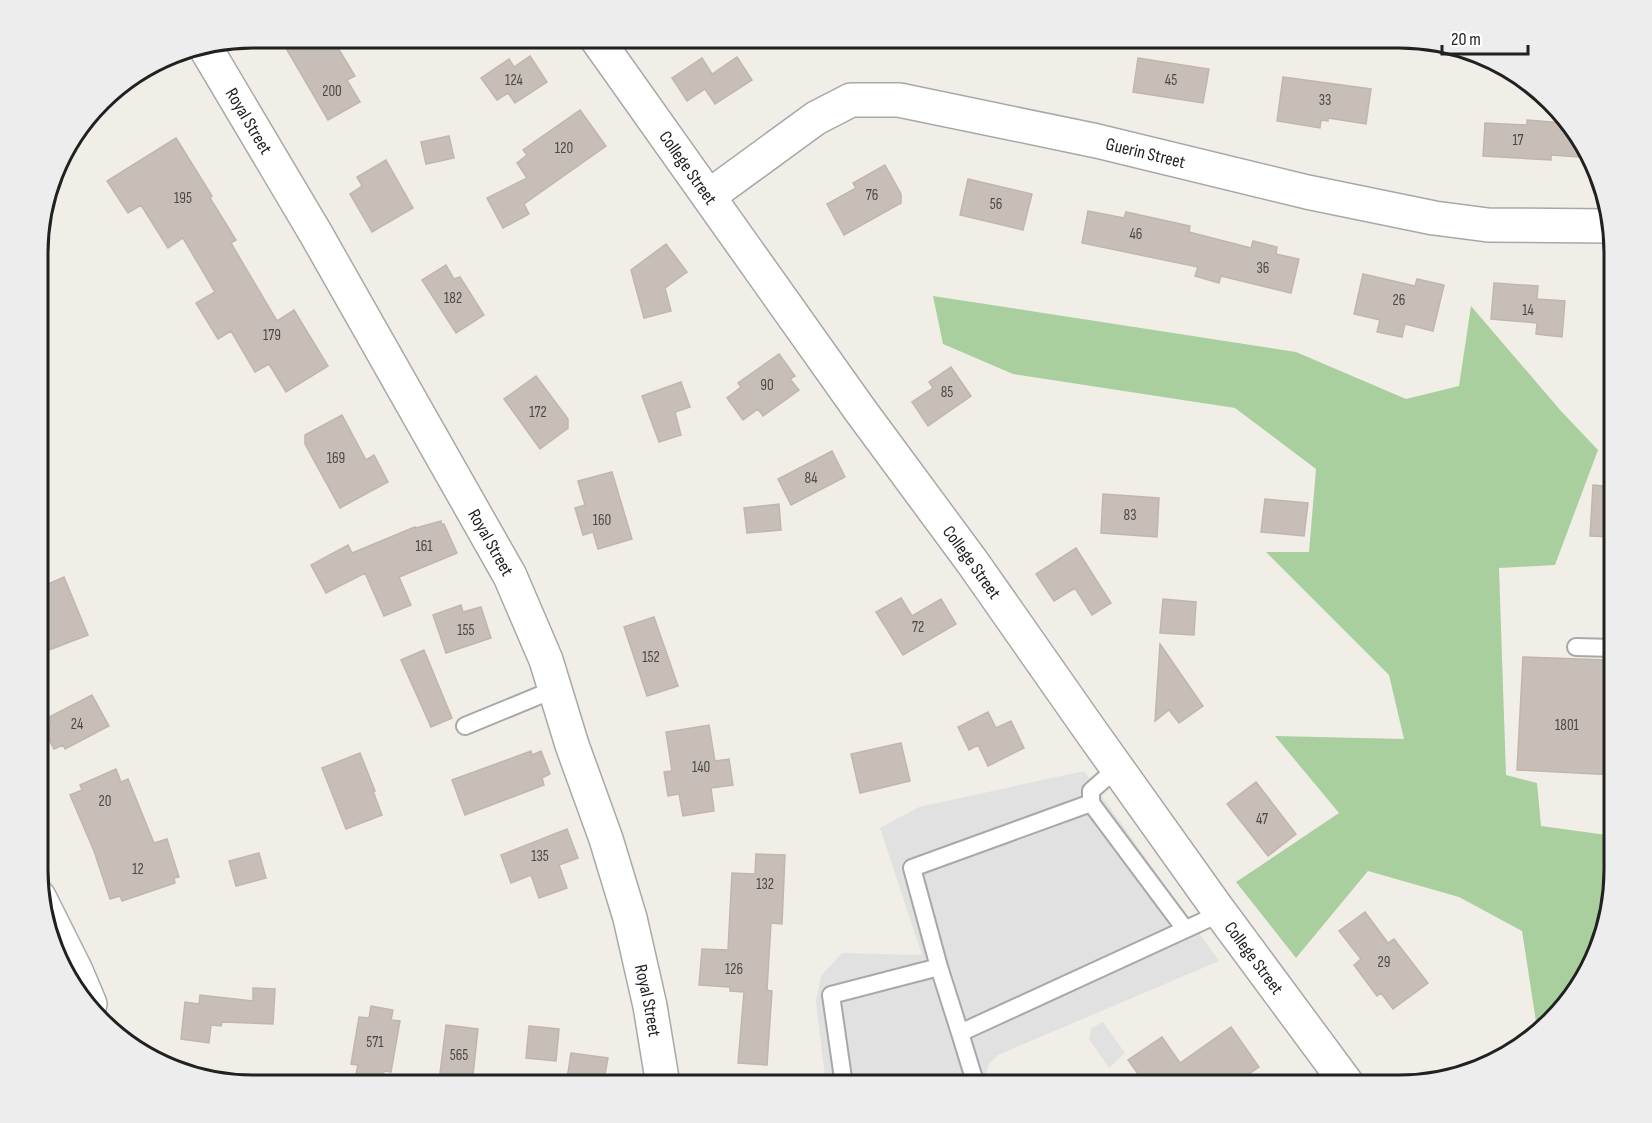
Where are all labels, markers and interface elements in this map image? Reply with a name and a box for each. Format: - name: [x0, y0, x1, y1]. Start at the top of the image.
- scale bar: [1442, 18, 1528, 56]
- text: 20 m: [1451, 29, 1481, 50]
- house number: 124: [505, 71, 523, 90]
- house number: 45: [1165, 71, 1177, 90]
- house number: 200: [322, 82, 342, 101]
- street label: Royal Street: [221, 84, 276, 159]
- house number: 33: [1319, 91, 1331, 110]
- street label: College Street: [654, 127, 721, 209]
- house number: 17: [1512, 131, 1524, 150]
- street label: Guerin Street: [1104, 134, 1188, 173]
- house number: 120: [555, 139, 573, 158]
- house number: 76: [866, 186, 878, 205]
- house number: 195: [174, 189, 192, 208]
- house number: 56: [990, 195, 1002, 214]
- house number: 46: [1130, 225, 1142, 244]
- house number: 36: [1257, 259, 1269, 278]
- house number: 182: [444, 289, 462, 308]
- house number: 26: [1393, 291, 1405, 310]
- house number: 14: [1522, 301, 1534, 320]
- house number: 179: [263, 326, 281, 345]
- house number: 90: [760, 376, 774, 395]
- house number: 85: [941, 383, 953, 402]
- house number: 172: [529, 403, 547, 422]
- house number: 169: [327, 449, 345, 468]
- house number: 84: [804, 469, 818, 488]
- street label: Royal Street: [463, 506, 518, 580]
- house number: 83: [1124, 506, 1136, 525]
- house number: 160: [593, 511, 611, 530]
- street label: College Street: [938, 522, 1005, 604]
- house number: 161: [415, 537, 433, 556]
- house number: 72: [912, 618, 924, 637]
- house number: 155: [457, 621, 475, 640]
- house number: 152: [642, 648, 660, 667]
- house number: 24: [71, 715, 83, 734]
- house number: 1801: [1555, 716, 1580, 735]
- house number: 140: [692, 758, 710, 777]
- house number: 20: [99, 792, 111, 811]
- house number: 47: [1256, 810, 1268, 829]
- house number: 135: [531, 847, 549, 866]
- house number: 12: [132, 860, 144, 879]
- house number: 132: [756, 875, 774, 894]
- street label: College Street: [1220, 918, 1288, 999]
- house number: 29: [1378, 953, 1390, 972]
- house number: 126: [725, 960, 743, 979]
- street label: Royal Street: [630, 962, 665, 1039]
- house number: 571: [366, 1033, 384, 1052]
- house number: 565: [450, 1046, 468, 1065]

